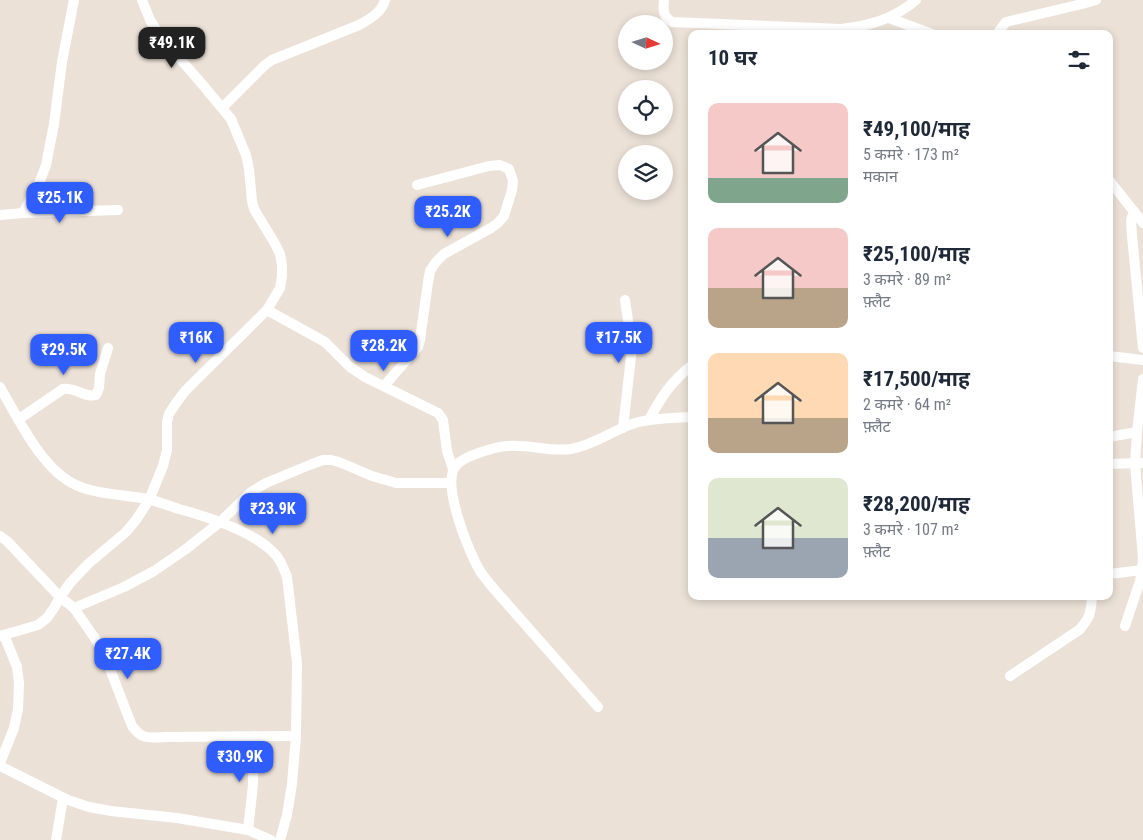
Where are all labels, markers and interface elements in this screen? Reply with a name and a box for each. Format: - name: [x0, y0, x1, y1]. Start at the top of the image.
- north arrow: [618, 15, 672, 70]
- map controls: [618, 15, 673, 200]
- pin: ₹49.1K: [131, 27, 213, 69]
- text: ₹49.1K: [149, 33, 195, 52]
- text: 10 घर: [708, 46, 757, 70]
- icon: filters: [1065, 46, 1093, 74]
- button: locate: [618, 80, 673, 135]
- text: ₹49,100/माह: [863, 117, 970, 141]
- icon: home: [748, 123, 808, 183]
- button: layers: [618, 145, 673, 200]
- text: 5 कमरे · 173 m²: [863, 145, 959, 164]
- text: मकान: [863, 167, 898, 186]
- pin: ₹25.1K: [19, 182, 101, 224]
- text: ₹25.1K: [37, 188, 83, 207]
- pin: ₹25.2K: [407, 196, 489, 238]
- text: ₹25.2K: [425, 202, 471, 221]
- text: ₹25,100/माह: [863, 242, 970, 266]
- icon: home: [748, 248, 808, 308]
- text: 3 कमरे · 89 m²: [863, 270, 951, 289]
- text: फ़्लैट: [863, 292, 891, 311]
- pin: ₹16K: [166, 322, 226, 364]
- pin: ₹17.5K: [578, 322, 660, 364]
- text: ₹16K: [180, 328, 212, 347]
- text: ₹17.5K: [596, 328, 642, 347]
- pin: ₹28.2K: [343, 330, 425, 372]
- pin: ₹29.5K: [23, 334, 105, 376]
- text: ₹28.2K: [361, 336, 407, 355]
- text: ₹29.5K: [41, 340, 87, 359]
- text: ₹17,500/माह: [863, 367, 970, 391]
- icon: home: [748, 373, 808, 433]
- text: 2 कमरे · 64 m²: [863, 395, 951, 414]
- text: फ़्लैट: [863, 417, 891, 436]
- pin: ₹23.9K: [232, 492, 314, 535]
- text: ₹28,200/माह: [863, 492, 970, 516]
- icon: home: [748, 498, 808, 558]
- text: ₹23.9K: [250, 499, 296, 518]
- text: 3 कमरे · 107 m²: [863, 520, 959, 539]
- text: फ़्लैट: [863, 542, 891, 561]
- pin: ₹27.4K: [87, 638, 169, 680]
- text: ₹27.4K: [105, 644, 151, 663]
- pin: ₹30.9K: [199, 740, 281, 783]
- text: ₹30.9K: [217, 747, 263, 766]

